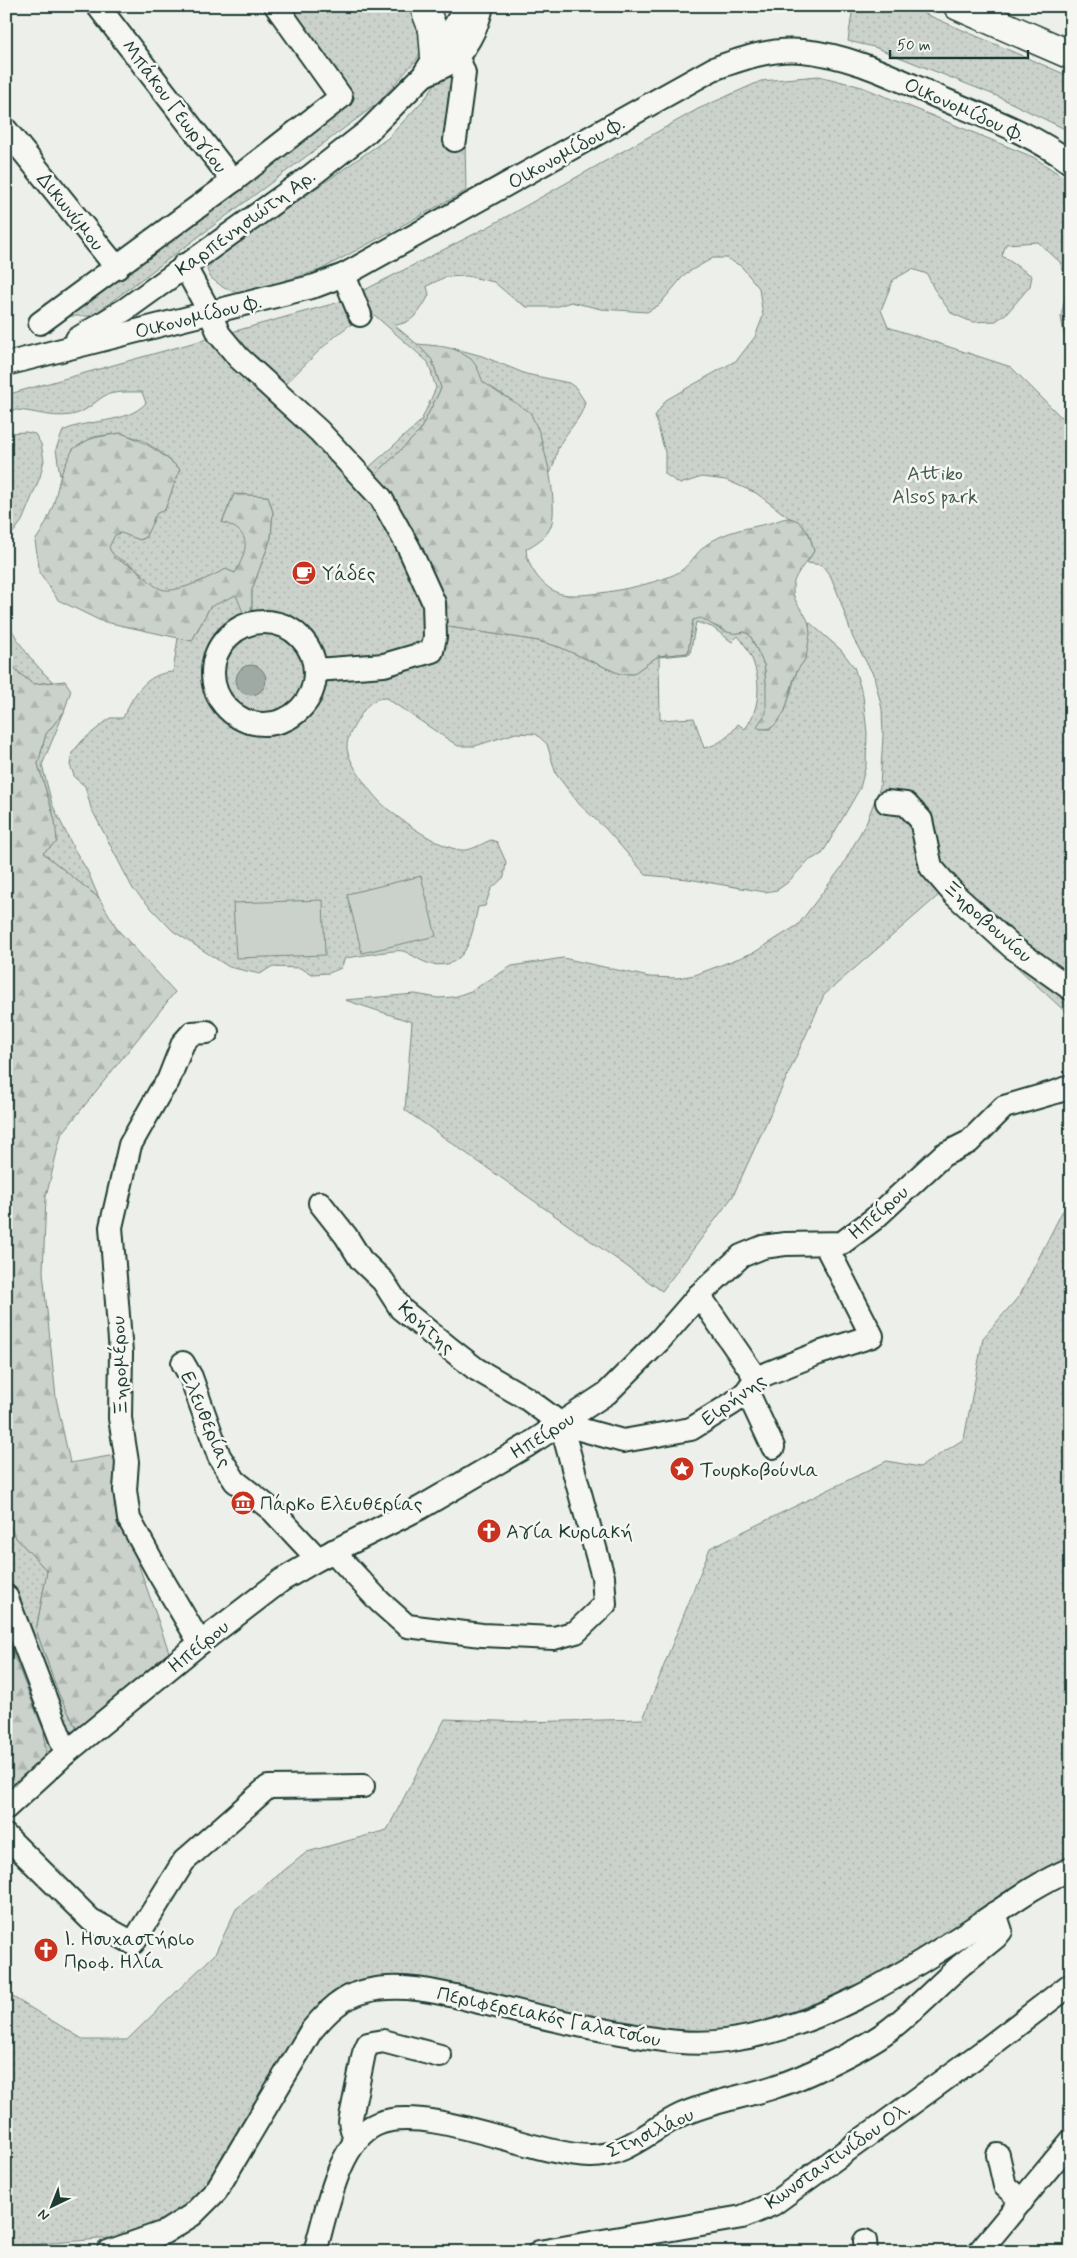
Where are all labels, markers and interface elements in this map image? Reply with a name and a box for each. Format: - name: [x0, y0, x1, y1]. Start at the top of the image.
- scale bar: [890, 28, 1027, 60]
- street label: Μπάκου Γεωργίου: [115, 35, 233, 179]
- text: 50 m: [897, 36, 931, 56]
- street label: Οικονομίδου Φ.: [900, 72, 1029, 149]
- street label: Οικονομίδου Φ.: [503, 110, 630, 197]
- street label: Καρπενησιώτη Αρ.: [170, 163, 321, 283]
- street label: Δικωνύμου: [30, 167, 110, 257]
- street label: Οικονομίδου Φ.: [132, 289, 265, 346]
- park label: Attiko Alsos park: [892, 461, 978, 511]
- cafe icon: Υάδες: [291, 560, 317, 586]
- place label: Υάδες: [322, 561, 376, 588]
- street label: Ξηροβουνίου: [936, 875, 1038, 970]
- street label: Ηπείρου: [843, 1179, 915, 1247]
- street label: Κρήτης: [392, 1295, 461, 1361]
- street label: Ξηρομέρου: [105, 1315, 136, 1416]
- street label: Ελευθερίας: [173, 1367, 238, 1472]
- street label: Ειρήνης: [696, 1367, 772, 1433]
- street label: Ηπείρου: [505, 1406, 580, 1467]
- place icon: Τουρκοβούνια: [669, 1456, 695, 1482]
- place label: Τουρκοβούνια: [700, 1457, 819, 1484]
- museum icon: Πάρκο Ελευθερίας: [230, 1490, 256, 1516]
- place label: Πάρκο Ελευθερίας: [260, 1491, 423, 1518]
- church icon: Αγία Κυριακή: [476, 1518, 502, 1544]
- place label: Αγία Κυριακή: [506, 1519, 633, 1546]
- street label: Ηπείρου: [163, 1614, 235, 1680]
- place label: Ι. Ησυχαστήριο Προφ. Ηλία: [64, 1926, 195, 1976]
- church icon: Ι. Ησυχαστήριο Προφ. Ηλία: [33, 1937, 59, 1963]
- street label: Περιφερειακός Γαλατσίου: [434, 1981, 663, 2054]
- street label: Κωνσταντινίδου Ολ.: [760, 2096, 916, 2217]
- street label: Στησιλάου: [603, 2101, 699, 2165]
- north arrow: [28, 2180, 78, 2230]
- text: N: [34, 2205, 53, 2225]

